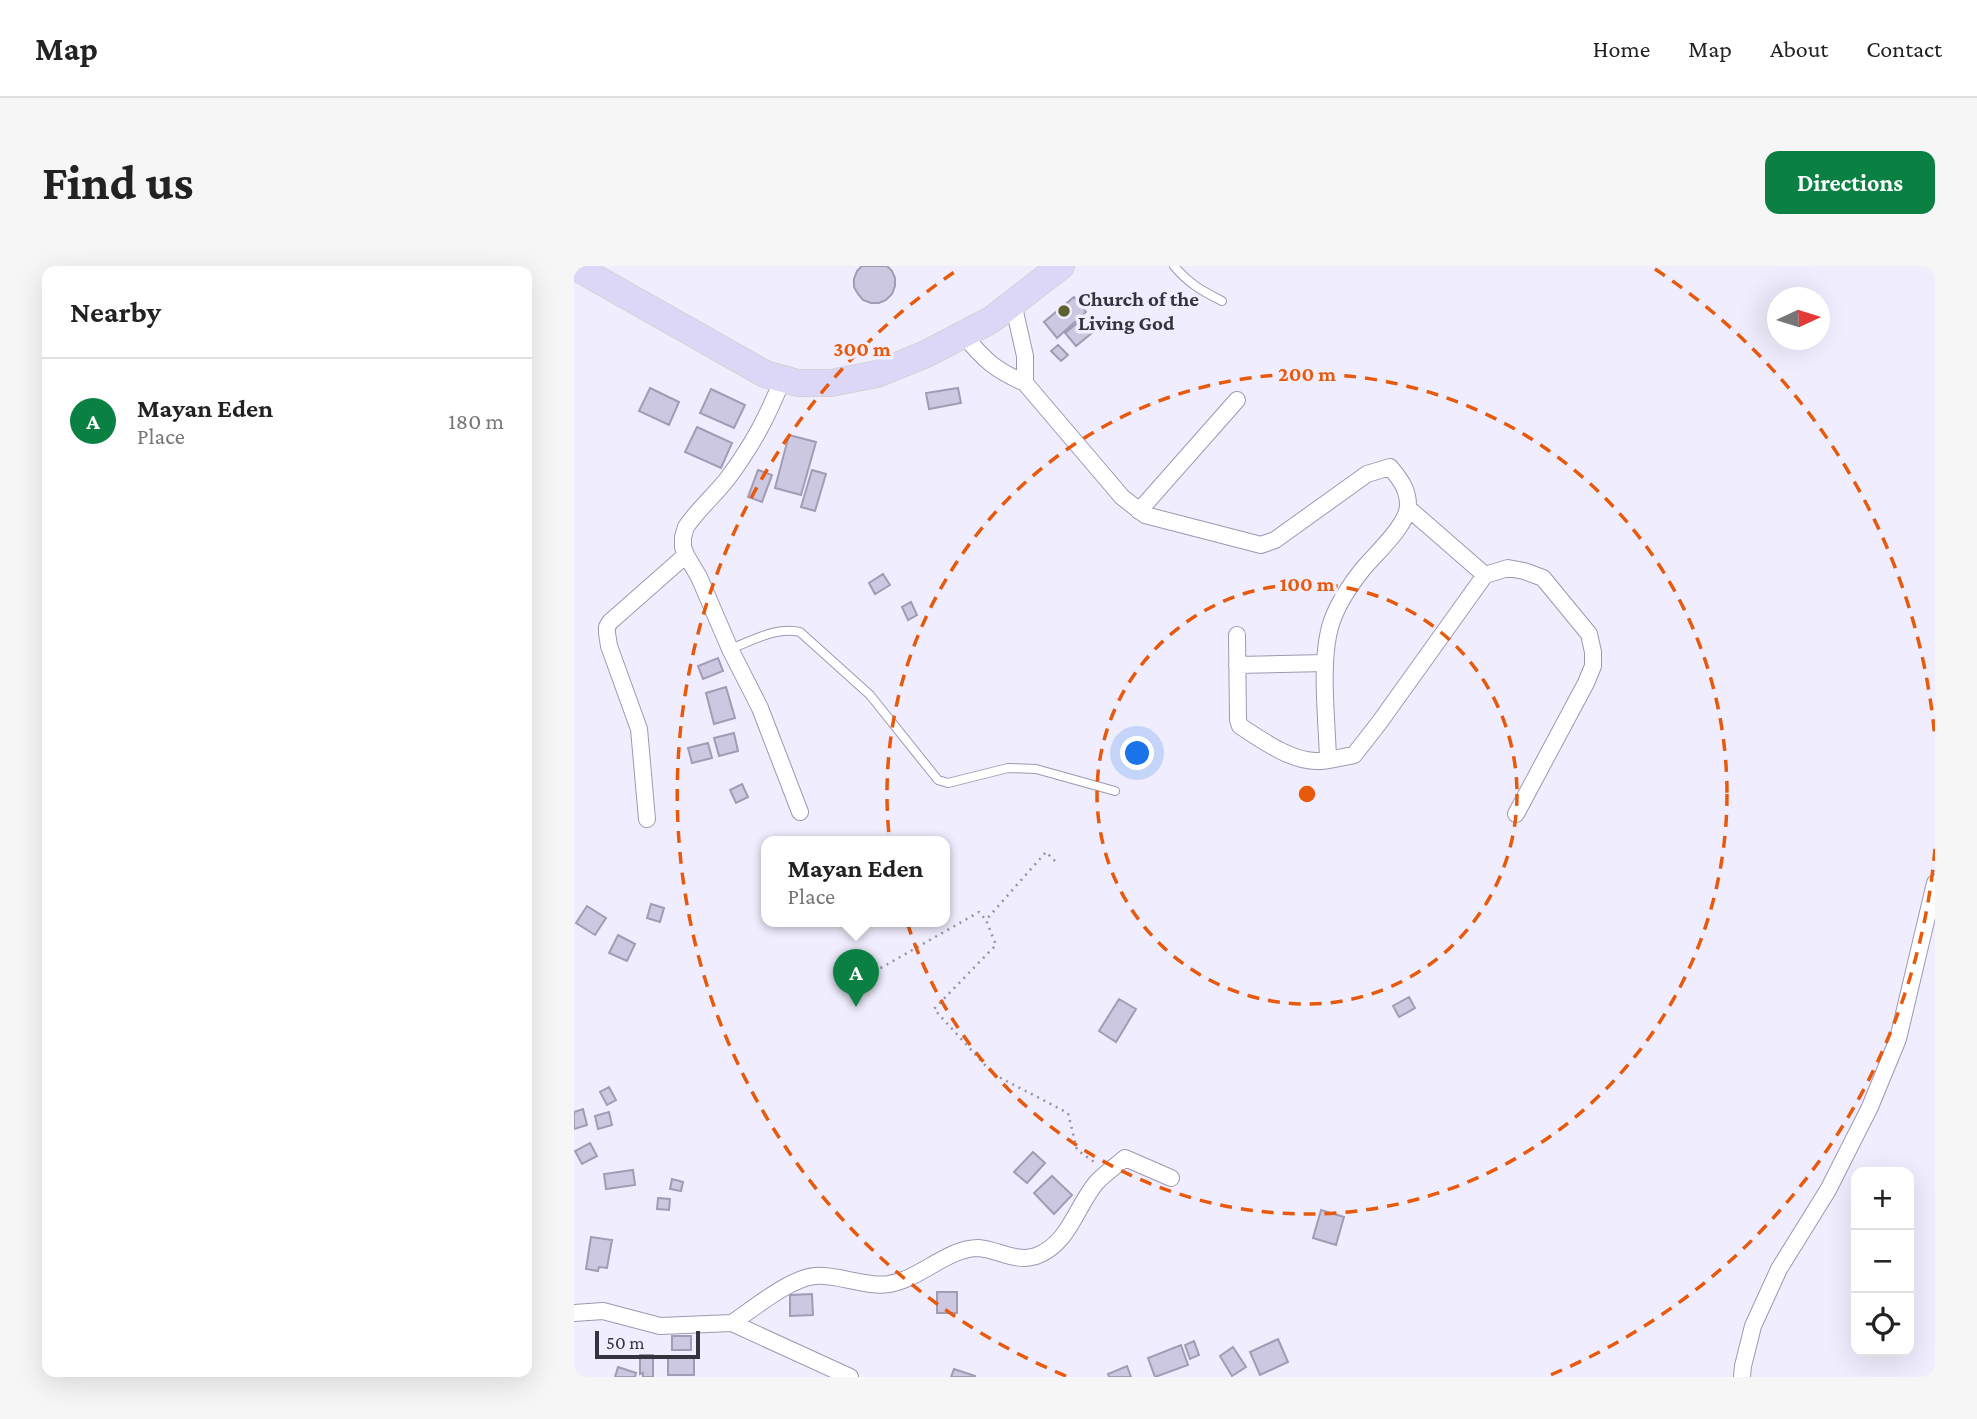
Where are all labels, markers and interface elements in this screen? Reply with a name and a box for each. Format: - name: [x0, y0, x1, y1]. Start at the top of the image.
- text: Map: [35, 30, 98, 67]
- text: Home: [1593, 35, 1650, 62]
- text: Map: [1688, 35, 1732, 62]
- text: About: [1770, 35, 1828, 62]
- text: Contact: [1866, 35, 1942, 62]
- button: Directions: [1765, 151, 1935, 214]
- text: Find us: [42, 155, 194, 210]
- place label: Church of the Living God: [1078, 287, 1199, 335]
- north arrow: [1767, 287, 1830, 350]
- text: Nearby: [70, 295, 161, 328]
- marker: Church of the Living God: [1056, 303, 1072, 319]
- text: 300 m: [833, 337, 891, 361]
- text: 200 m: [1278, 362, 1336, 386]
- text: Mayan Eden: [137, 394, 273, 423]
- text: A: [86, 408, 100, 434]
- text: 180 m: [448, 408, 504, 434]
- text: Place: [137, 423, 185, 449]
- text: 100 m: [1279, 572, 1335, 596]
- your location: [1120, 736, 1154, 770]
- centre of rings: [1295, 782, 1319, 806]
- popup: [761, 836, 950, 927]
- text: Mayan Eden: [787, 854, 924, 883]
- text: Place: [787, 883, 835, 909]
- pin: A: [833, 949, 879, 1007]
- map controls: [1851, 1167, 1914, 1356]
- button: +: [1851, 1167, 1914, 1230]
- button: −: [1851, 1230, 1914, 1293]
- button: locate: [1851, 1293, 1914, 1356]
- scale bar: [595, 1328, 700, 1360]
- text: 50 m: [606, 1332, 645, 1353]

